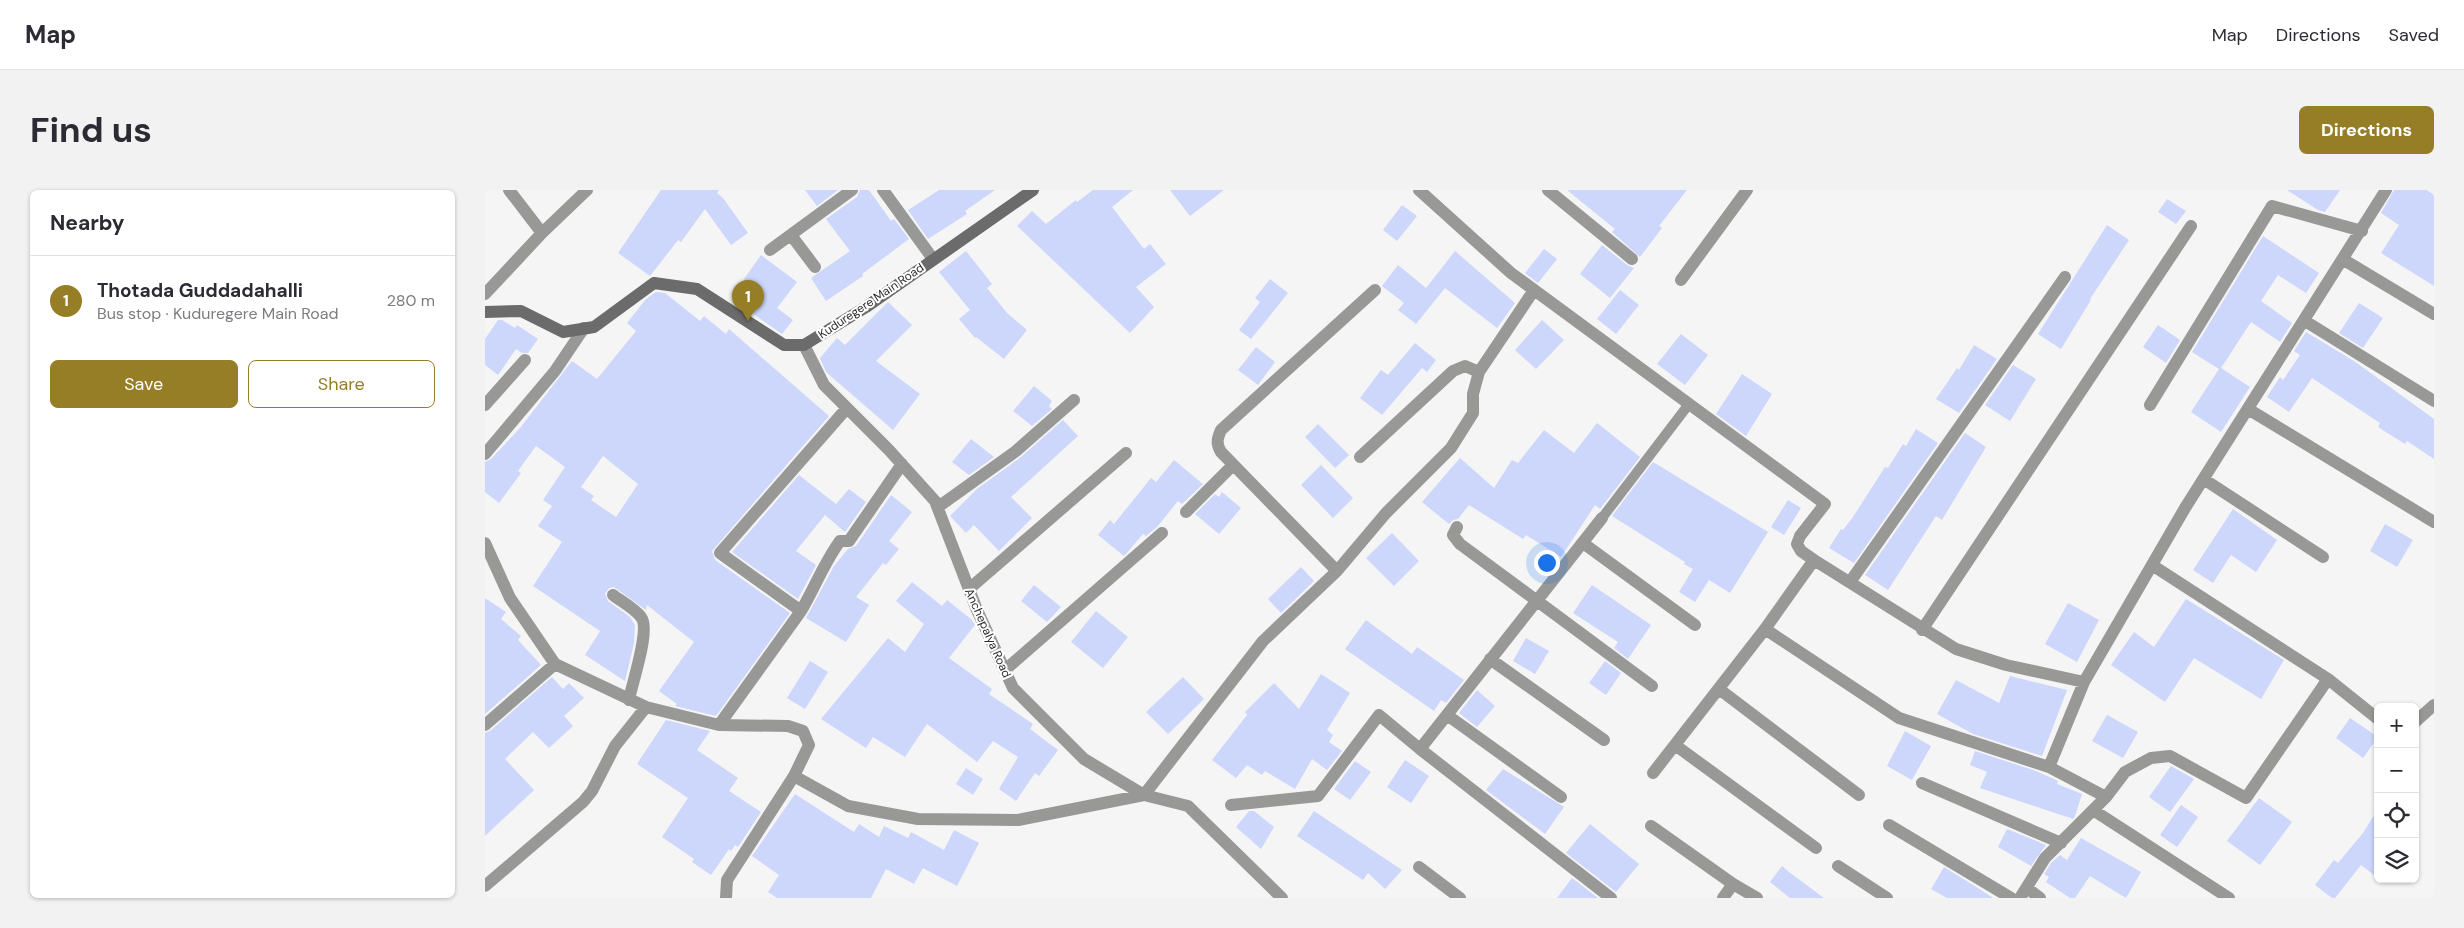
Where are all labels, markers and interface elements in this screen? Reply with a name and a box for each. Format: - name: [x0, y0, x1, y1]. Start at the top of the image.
- text: Map: [25, 19, 76, 50]
- text: Map: [2212, 23, 2248, 47]
- text: Directions: [2276, 23, 2361, 47]
- text: Saved: [2389, 23, 2439, 47]
- button: Directions: [2299, 106, 2434, 154]
- text: Find us: [30, 107, 152, 153]
- text: Nearby: [50, 209, 124, 237]
- street label: Kuduregere Main Road: [815, 260, 927, 342]
- text: Thotada Guddadahalli: [97, 278, 303, 303]
- pin: 1: [732, 280, 764, 321]
- text: 1: [63, 290, 69, 311]
- text: 280 m: [387, 290, 435, 311]
- text: Bus stop · Kuduregere Main Road: [97, 303, 338, 324]
- button: Save: [50, 360, 238, 408]
- button: Share: [248, 360, 435, 408]
- your location: [1534, 550, 1560, 576]
- street label: Anchepalya Road: [961, 586, 1015, 680]
- map controls: [2374, 703, 2419, 883]
- button: +: [2374, 703, 2419, 748]
- button: −: [2374, 748, 2419, 793]
- button: locate: [2374, 793, 2419, 838]
- button: layers: [2374, 838, 2419, 883]

